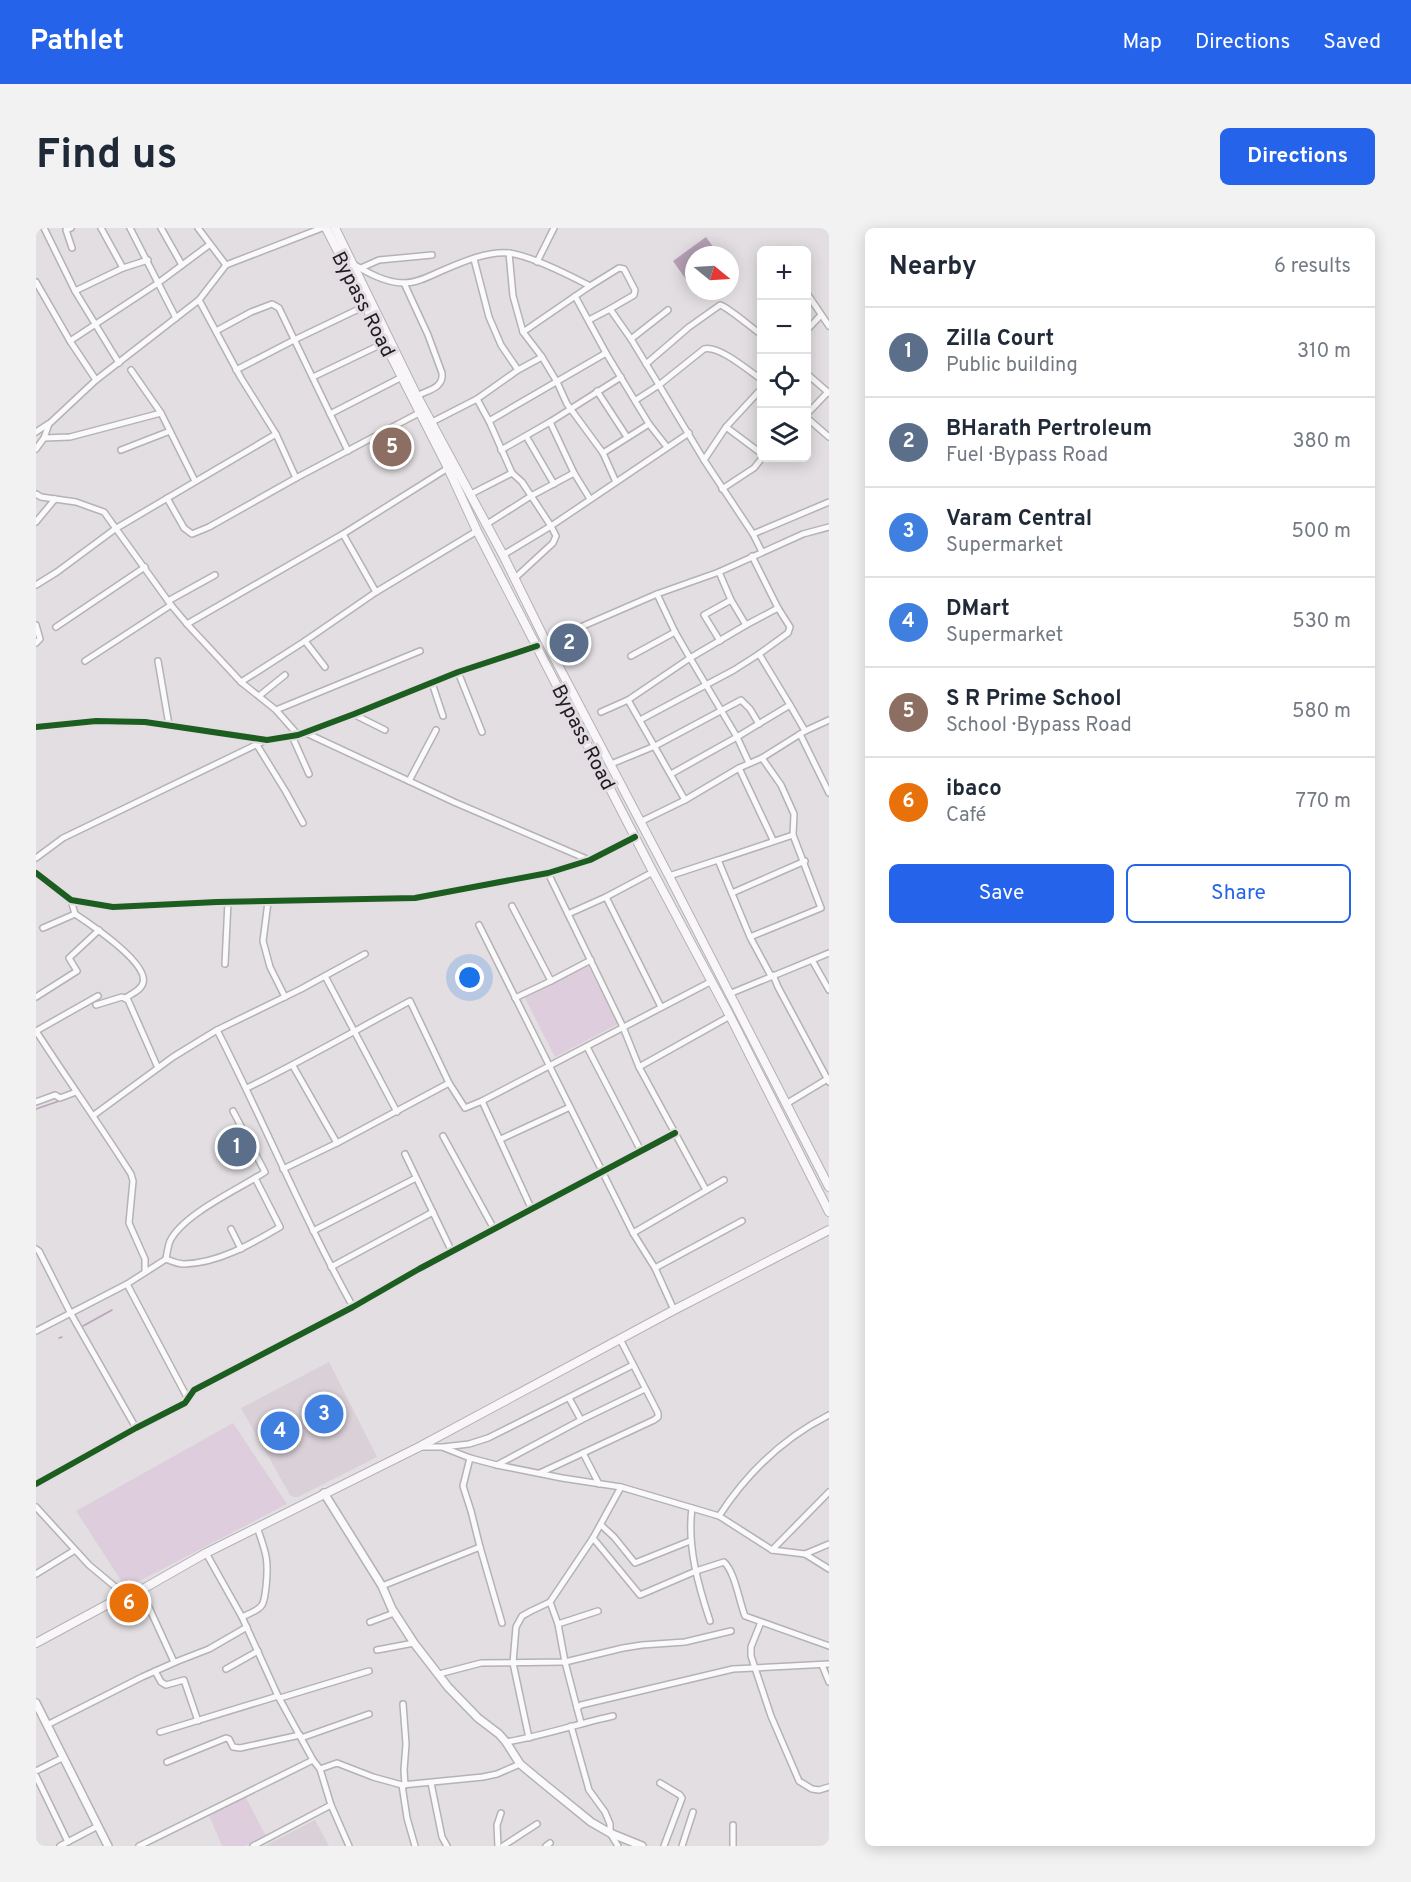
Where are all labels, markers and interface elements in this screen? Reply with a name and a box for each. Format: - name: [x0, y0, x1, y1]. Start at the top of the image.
- text: Pathlet: [30, 24, 124, 60]
- text: Map: [1122, 29, 1162, 56]
- text: Directions: [1195, 29, 1290, 56]
- text: Saved: [1323, 29, 1381, 56]
- button: Directions: [1220, 128, 1375, 185]
- text: Find us: [36, 130, 177, 183]
- north arrow: [685, 246, 739, 300]
- map controls: [757, 246, 811, 462]
- button: +: [757, 246, 811, 300]
- street label: Bypass Road: [324, 248, 400, 362]
- text: Nearby: [889, 251, 977, 284]
- text: 6 results: [1274, 254, 1351, 280]
- button: −: [757, 300, 811, 354]
- text: Zilla Court: [946, 326, 1054, 353]
- text: 1: [905, 339, 913, 365]
- text: 310 m: [1297, 339, 1351, 365]
- text: Public building: [946, 353, 1078, 379]
- button: locate: [757, 354, 811, 408]
- button: layers: [757, 408, 811, 462]
- text: BHarath Pertroleum: [946, 416, 1152, 443]
- pin: 5: [372, 424, 412, 470]
- text: 2: [902, 429, 915, 455]
- text: 380 m: [1292, 429, 1351, 455]
- text: Fuel · Bypass Road: [946, 443, 1108, 469]
- text: Varam Central: [946, 506, 1092, 533]
- text: 3: [903, 519, 915, 545]
- text: 500 m: [1291, 519, 1351, 545]
- text: Supermarket: [946, 533, 1063, 559]
- text: DMart: [946, 596, 1010, 623]
- text: 4: [902, 609, 915, 635]
- text: 530 m: [1292, 609, 1351, 635]
- pin: 2: [550, 620, 588, 666]
- text: Supermarket: [946, 623, 1063, 649]
- street label: Bypass Road: [544, 681, 620, 795]
- text: S R Prime School: [946, 686, 1122, 713]
- text: 5: [902, 699, 915, 725]
- text: 580 m: [1292, 699, 1351, 725]
- text: School · Bypass Road: [946, 713, 1132, 739]
- text: ibaco: [946, 776, 1002, 803]
- text: 6: [902, 789, 915, 815]
- text: 770 m: [1296, 789, 1351, 815]
- text: Café: [946, 803, 986, 829]
- button: Save: [889, 864, 1114, 923]
- button: Share: [1126, 864, 1351, 923]
- your location: [455, 963, 484, 992]
- pin: 1: [218, 1124, 256, 1170]
- pin: 3: [304, 1392, 344, 1436]
- pin: 4: [260, 1408, 300, 1454]
- pin: 6: [110, 1580, 148, 1626]

